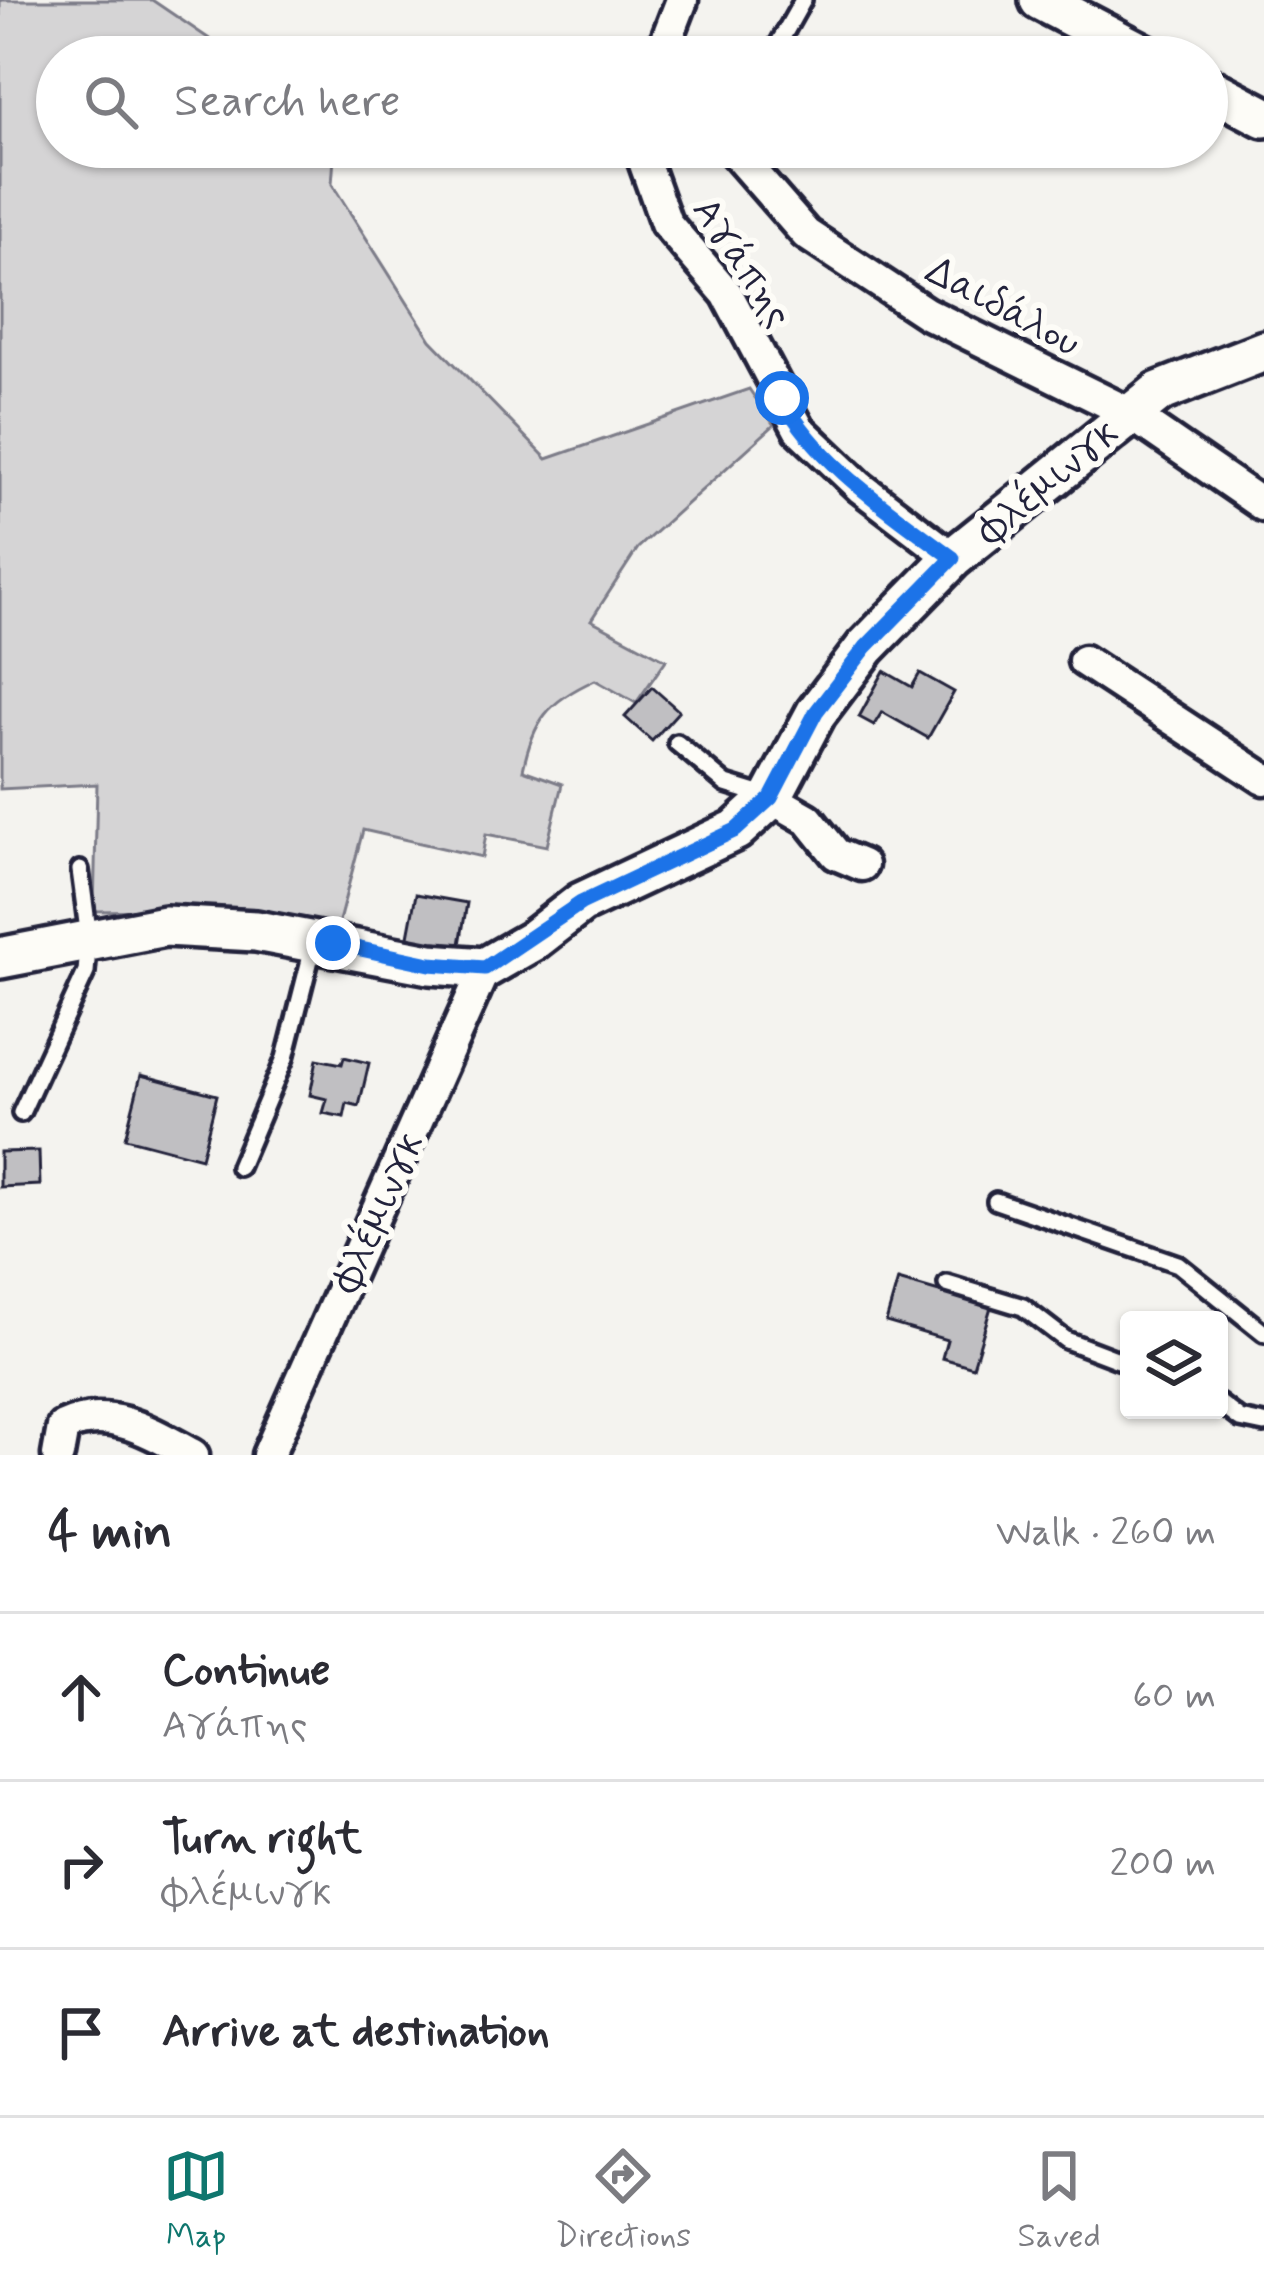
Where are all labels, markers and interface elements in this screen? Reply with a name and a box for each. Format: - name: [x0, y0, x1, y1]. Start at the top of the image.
- search box: [36, 36, 1228, 168]
- icon: search: [78, 69, 144, 135]
- text: Search here: [174, 73, 401, 132]
- street label: Αγάπης: [679, 188, 803, 337]
- street label: Δαιδάλου: [916, 246, 1088, 370]
- route start: [755, 371, 809, 425]
- street label: Φλέμινγκ: [967, 410, 1130, 559]
- route end: [306, 916, 360, 970]
- street label: Φλέμινγκ: [322, 1126, 438, 1303]
- map controls: [1120, 1311, 1228, 1419]
- button: layers: [1120, 1311, 1228, 1419]
- text: 4 min: [48, 1500, 172, 1566]
- text: Walk · 260 m: [996, 1508, 1216, 1559]
- text: Continue: [162, 1642, 330, 1701]
- icon: ahead: [48, 1664, 114, 1730]
- text: 60 m: [1132, 1671, 1216, 1722]
- text: Αγάπης: [162, 1701, 307, 1752]
- text: Turn right: [162, 1810, 362, 1869]
- icon: right: [48, 1832, 114, 1898]
- text: 200 m: [1110, 1839, 1216, 1890]
- text: Φλέμινγκ: [162, 1869, 331, 1920]
- icon: arrive: [48, 2000, 114, 2066]
- text: Arrive at destination: [162, 2003, 550, 2062]
- tab: Map: [163, 2143, 229, 2259]
- tab: Directions: [555, 2143, 691, 2259]
- tab: Saved: [1017, 2143, 1101, 2259]

